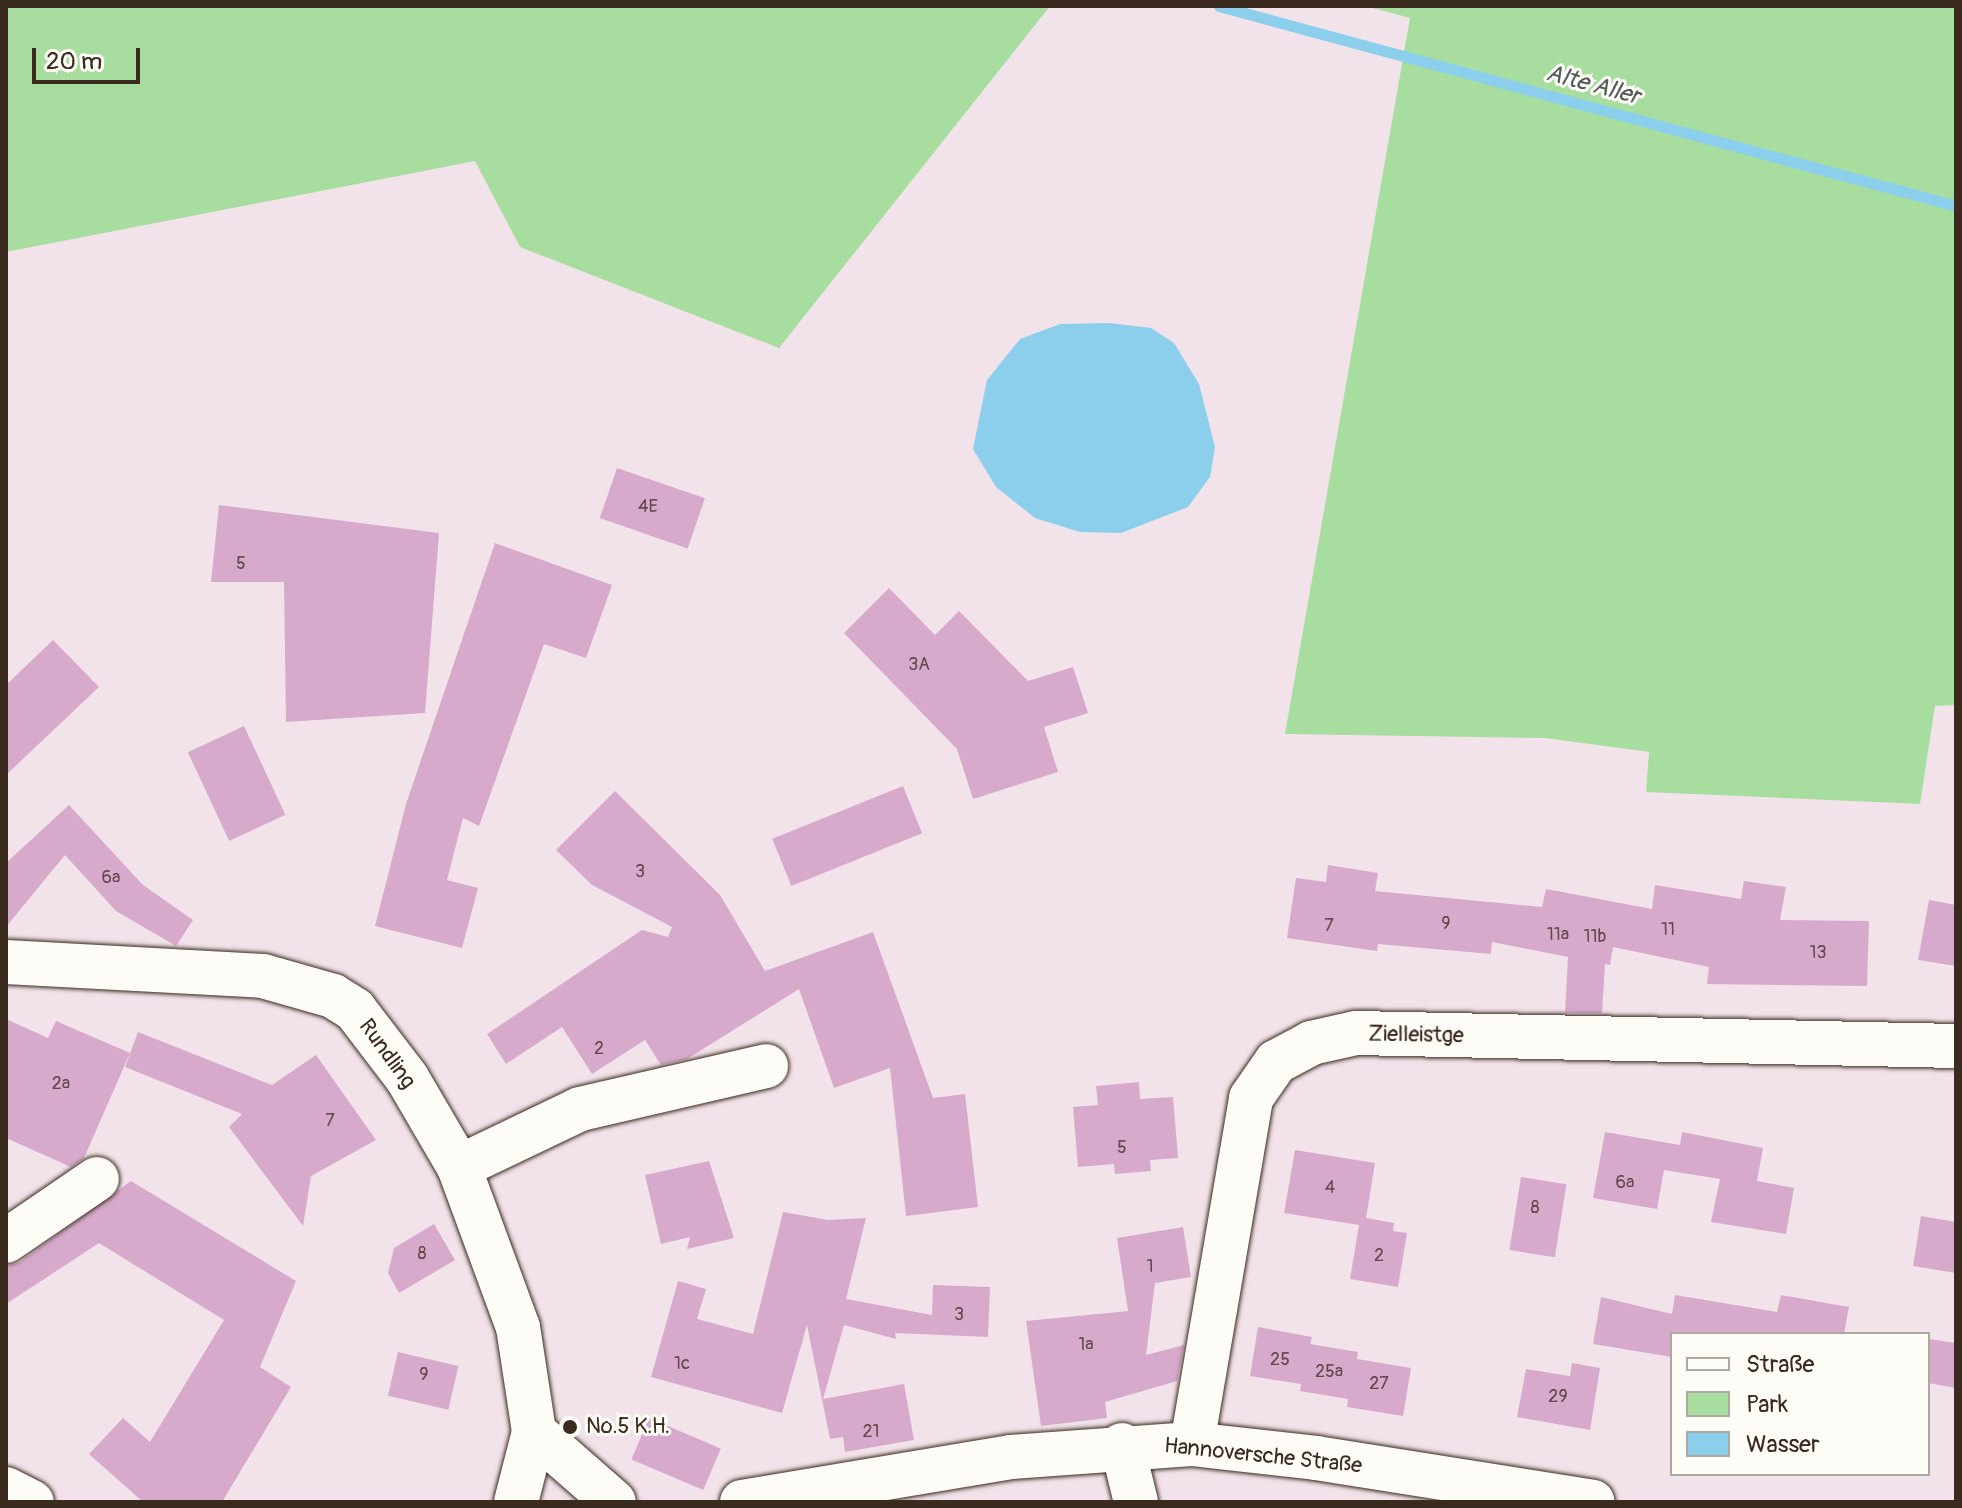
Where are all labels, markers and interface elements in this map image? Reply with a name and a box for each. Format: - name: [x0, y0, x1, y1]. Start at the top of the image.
- scale bar: [36, 32, 144, 82]
- text: 20 m: [46, 47, 102, 76]
- water label: Alte Aller: [1543, 59, 1643, 111]
- house number: 4E: [638, 496, 658, 518]
- house number: 5: [236, 553, 246, 575]
- house number: 3A: [908, 654, 930, 676]
- house number: 3: [635, 861, 645, 883]
- house number: 6a: [102, 867, 120, 889]
- house number: 9: [1441, 913, 1451, 935]
- house number: 7: [1324, 915, 1334, 937]
- house number: 11: [1661, 919, 1675, 941]
- house number: 11a: [1547, 924, 1569, 946]
- house number: 11b: [1584, 926, 1606, 948]
- house number: 13: [1809, 942, 1827, 964]
- street label: Rundling: [353, 1014, 421, 1094]
- street label: Zielleistge: [1368, 1021, 1464, 1049]
- house number: 2: [594, 1038, 604, 1060]
- house number: 2a: [52, 1073, 70, 1095]
- house number: 7: [325, 1110, 335, 1132]
- house number: 5: [1117, 1137, 1127, 1159]
- house number: 6a: [1616, 1172, 1634, 1194]
- house number: 4: [1325, 1177, 1335, 1199]
- house number: 8: [1530, 1197, 1540, 1219]
- house number: 8: [417, 1243, 427, 1265]
- house number: 2: [1374, 1245, 1384, 1267]
- house number: 1: [1146, 1256, 1154, 1278]
- house number: 3: [954, 1304, 964, 1326]
- legend: [1670, 1332, 1930, 1476]
- house number: 1a: [1078, 1334, 1094, 1356]
- house number: 25: [1270, 1349, 1290, 1371]
- text: Straße: [1746, 1350, 1814, 1379]
- house number: 1c: [674, 1353, 690, 1375]
- house number: 25a: [1315, 1361, 1343, 1383]
- house number: 9: [419, 1364, 429, 1386]
- house number: 27: [1369, 1373, 1389, 1395]
- house number: 29: [1548, 1386, 1568, 1408]
- text: Park: [1746, 1390, 1788, 1419]
- place label: No.5 K.H.: [586, 1414, 670, 1440]
- marker: No.5 K.H.: [561, 1418, 579, 1436]
- house number: 21: [862, 1421, 880, 1443]
- text: Wasser: [1746, 1430, 1820, 1459]
- street label: Hannoversche Straße: [1163, 1432, 1363, 1480]

